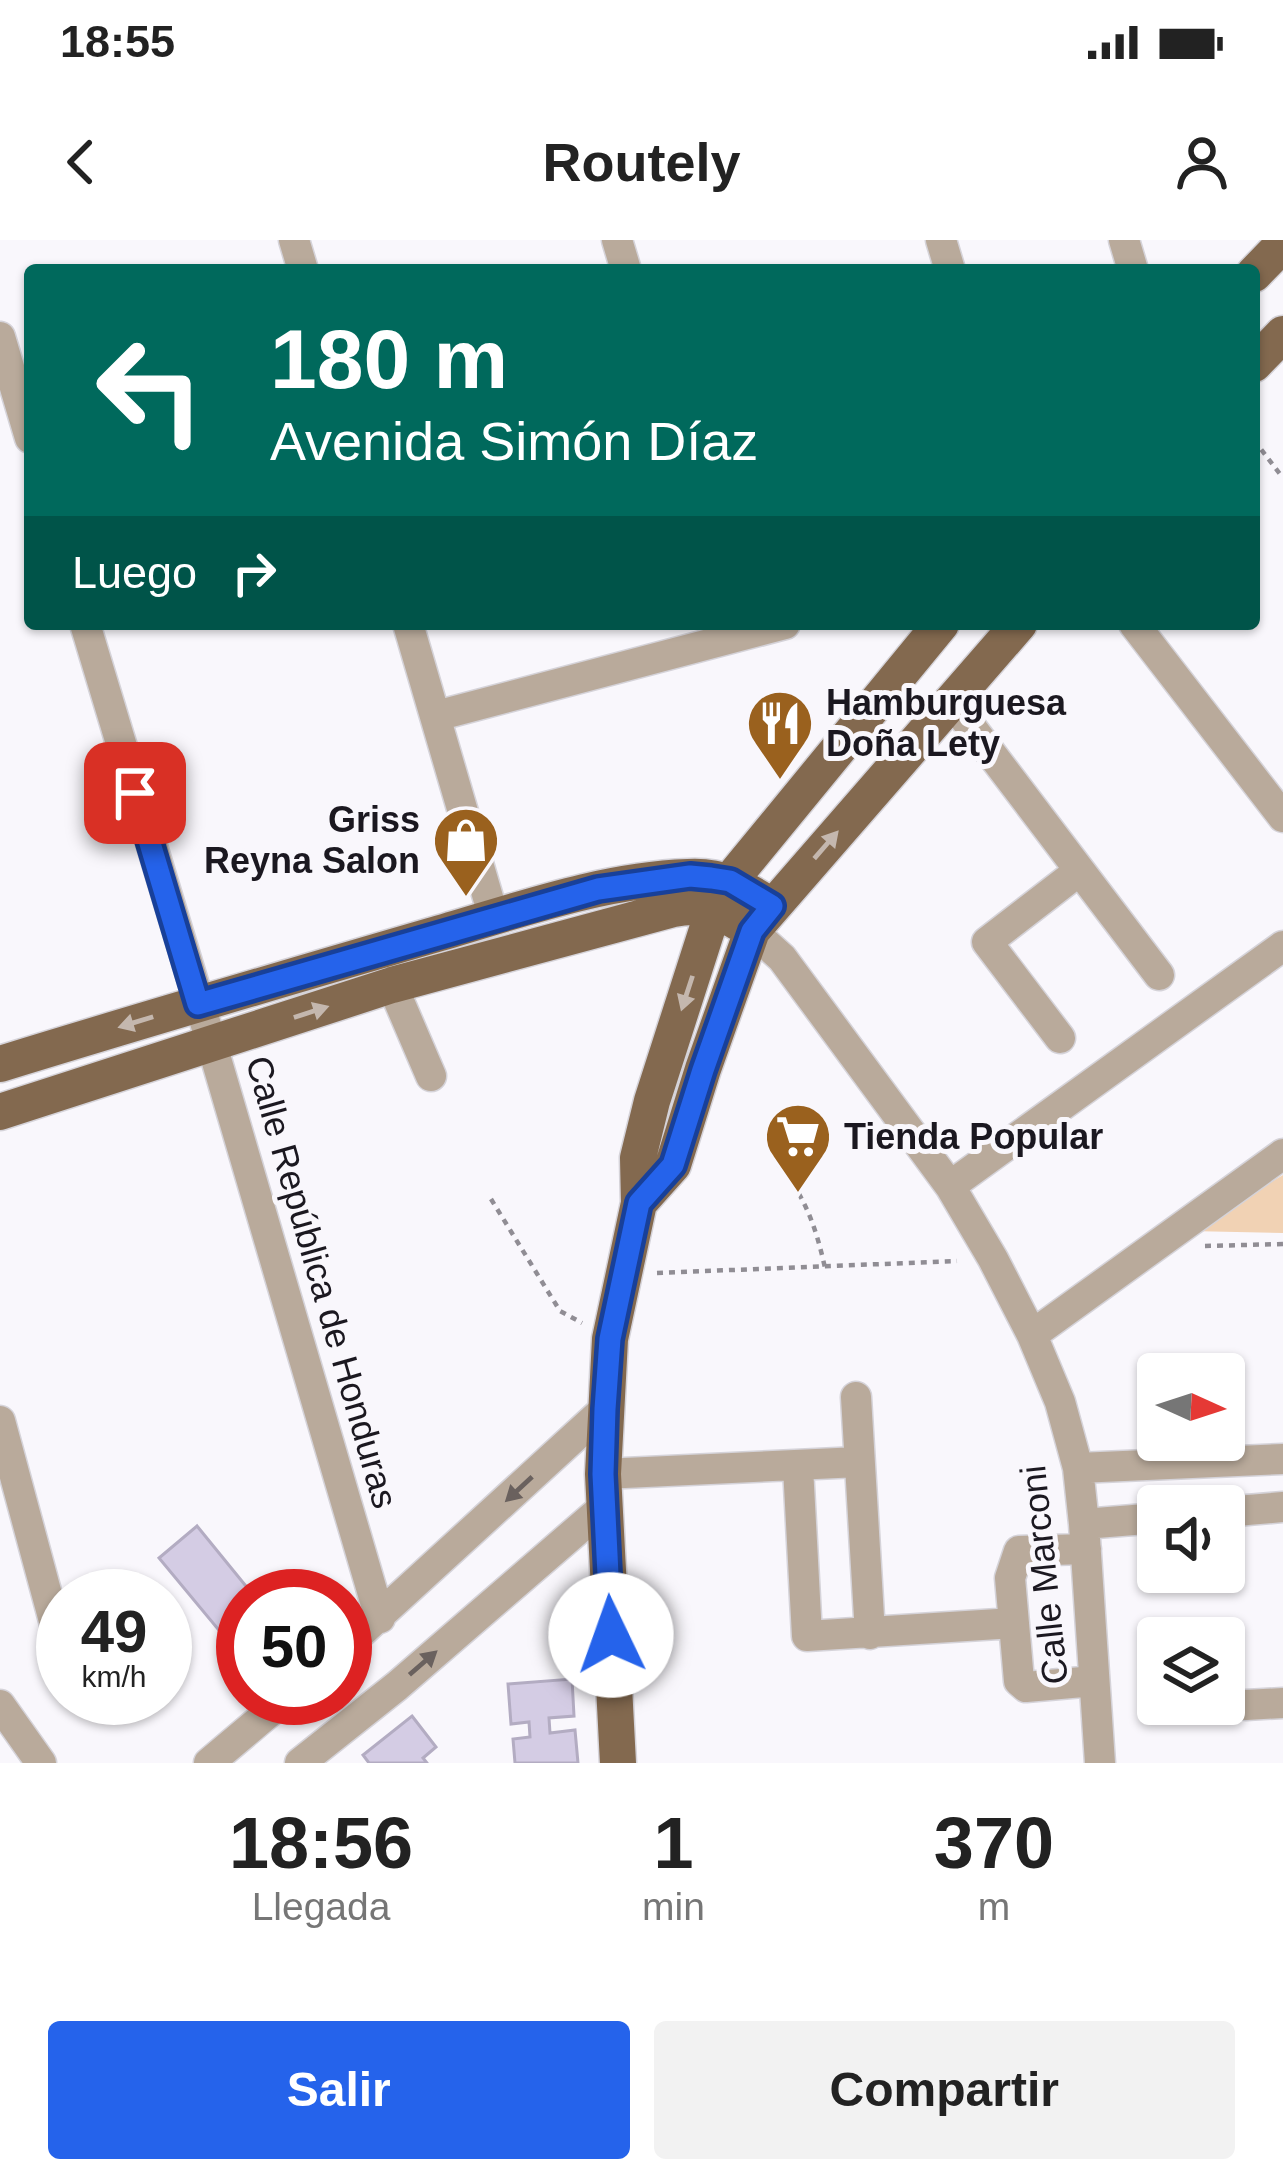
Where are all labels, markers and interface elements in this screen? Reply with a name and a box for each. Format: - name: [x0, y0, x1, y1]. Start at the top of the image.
- text: 18:55: [60, 16, 175, 67]
- icon: back: [48, 129, 114, 195]
- icon: person: [1169, 129, 1235, 195]
- text: Routely: [542, 132, 741, 192]
- icon: left: [72, 312, 228, 468]
- text: 180 m: [270, 312, 508, 406]
- text: Avenida Simón Díaz: [270, 411, 758, 471]
- icon: right: [221, 540, 287, 606]
- text: Luego: [72, 547, 197, 598]
- place label: Hamburguesa Doña Lety: [826, 682, 1067, 764]
- restaurant icon: Hamburguesa Doña Lety: [745, 688, 815, 782]
- pin: [84, 742, 186, 844]
- icon: arrive: [102, 760, 168, 826]
- place label: Griss Reyna Salon: [204, 799, 420, 881]
- shop icon: Griss Reyna Salon: [431, 805, 501, 899]
- one-way arrow: [812, 831, 839, 860]
- one-way arrow: [676, 975, 695, 1012]
- one-way arrow: [293, 1002, 329, 1020]
- one-way arrow: [117, 1014, 154, 1032]
- street label: Calle República de Honduras: [238, 1051, 406, 1513]
- supermarket icon: Tienda Popular: [763, 1101, 833, 1195]
- place label: Tienda Popular: [844, 1116, 1103, 1157]
- north arrow: [1137, 1353, 1245, 1461]
- map controls: [1137, 1353, 1245, 1725]
- street label: Calle Marconi: [1012, 1463, 1076, 1687]
- one-way arrow: [504, 1475, 533, 1502]
- button: sound: [1137, 1485, 1245, 1593]
- speed limit sign: 50: [216, 1569, 372, 1725]
- position arrow: [548, 1572, 674, 1698]
- text: 49: [81, 1598, 147, 1665]
- button: layers: [1137, 1617, 1245, 1725]
- one-way arrow: [408, 1650, 438, 1677]
- text: km/h: [81, 1660, 147, 1693]
- text: 18:56: [229, 1803, 413, 1883]
- text: 1: [653, 1803, 694, 1883]
- text: 370: [934, 1803, 1054, 1883]
- text: Llegada: [252, 1885, 390, 1928]
- text: min: [642, 1885, 705, 1928]
- text: m: [978, 1885, 1010, 1928]
- button: Salir: [48, 2021, 630, 2159]
- button: Compartir: [654, 2021, 1235, 2159]

